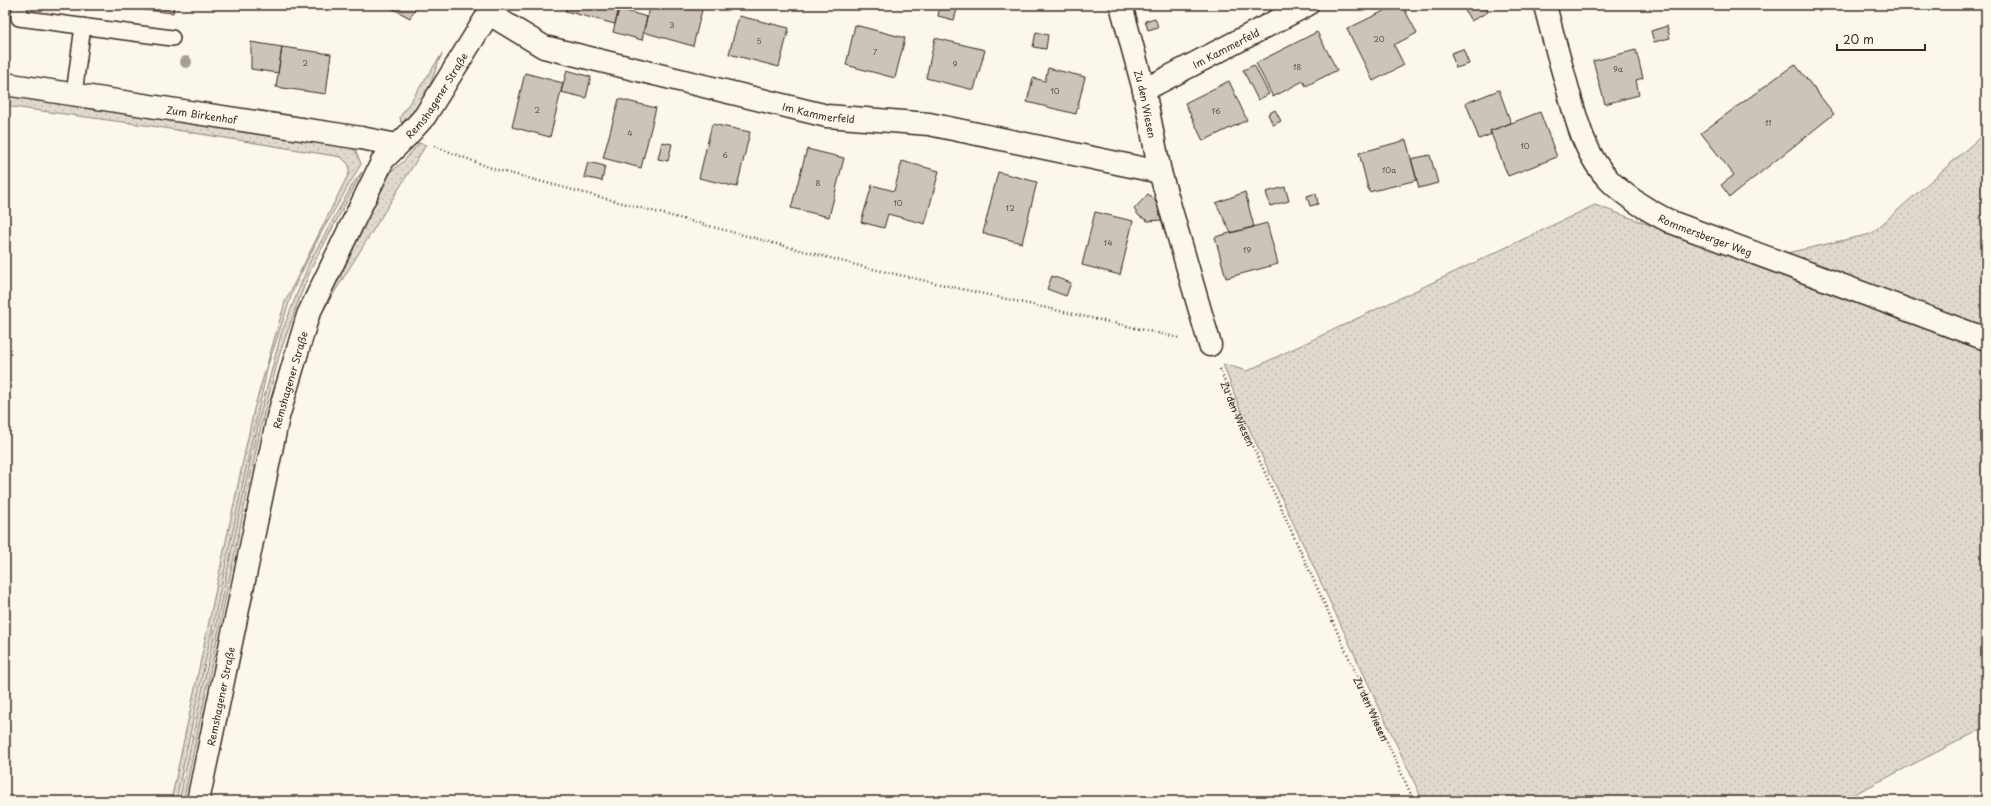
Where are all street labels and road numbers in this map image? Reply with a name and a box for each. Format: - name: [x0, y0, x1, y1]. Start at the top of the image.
- street label: Im Kammerfeld: [1190, 24, 1262, 71]
- street label: Remshagener Straße: [401, 49, 470, 141]
- street label: Zu den Wiesen: [1131, 68, 1161, 139]
- street label: Im Kammerfeld: [781, 98, 856, 126]
- street label: Zum Birkenhof: [165, 101, 239, 127]
- street label: Rommersberger Weg: [1656, 209, 1755, 259]
- street label: Remshagener Straße: [268, 329, 310, 430]
- street label: Zu den Wiesen: [1218, 379, 1259, 448]
- street label: Remshagener Straße: [202, 645, 237, 747]
- street label: Zu den Wiesen: [1351, 674, 1393, 743]

